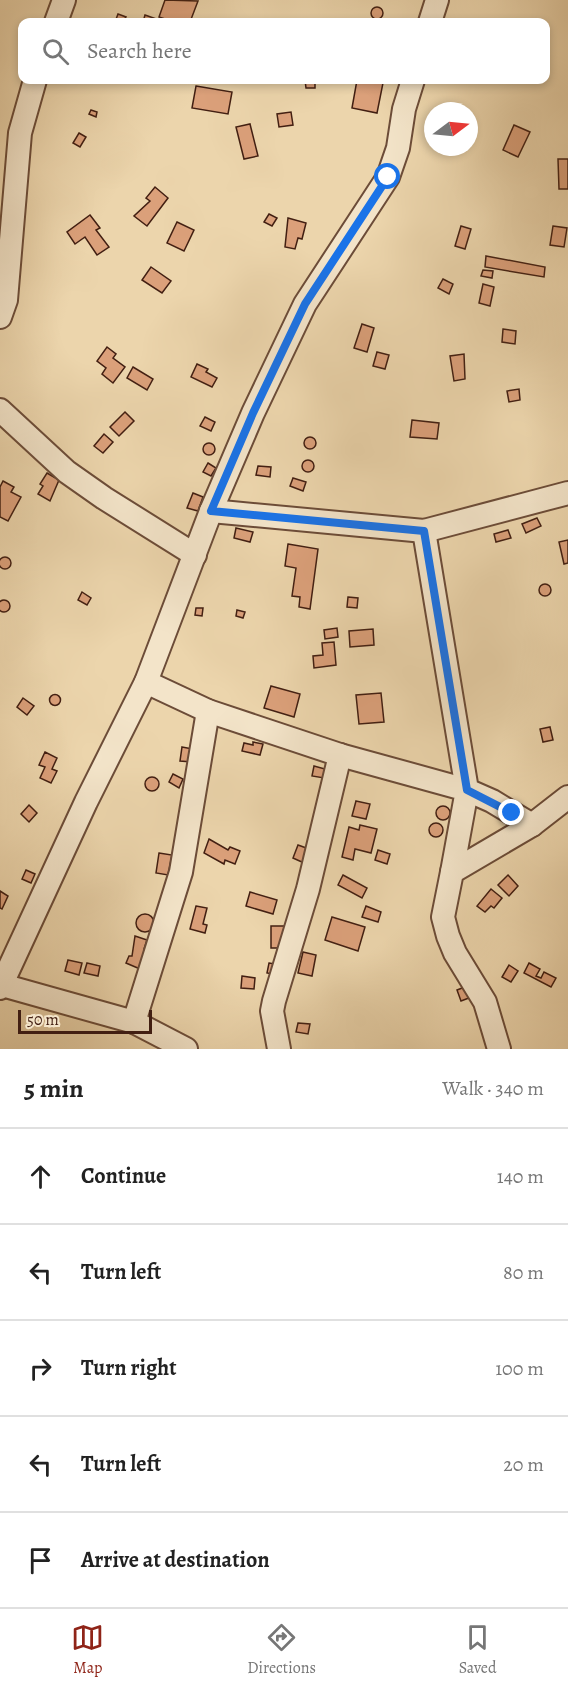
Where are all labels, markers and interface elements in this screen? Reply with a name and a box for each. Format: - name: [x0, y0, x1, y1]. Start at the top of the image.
- search box: [18, 18, 550, 84]
- icon: search: [39, 35, 72, 68]
- text: Search here: [87, 36, 192, 66]
- north arrow: [424, 102, 478, 156]
- route start: [374, 163, 400, 189]
- route end: [498, 799, 524, 825]
- scale bar: [18, 1007, 152, 1034]
- text: 50 m: [27, 1009, 59, 1031]
- text: 5 min: [24, 1071, 84, 1106]
- text: Walk · 340 m: [442, 1075, 544, 1102]
- icon: ahead: [24, 1160, 57, 1193]
- text: Continue: [81, 1161, 166, 1191]
- text: 140 m: [497, 1163, 544, 1190]
- icon: left: [24, 1256, 57, 1289]
- text: Turn left: [81, 1257, 161, 1287]
- text: 80 m: [503, 1259, 544, 1286]
- icon: right: [24, 1352, 57, 1385]
- text: Turn right: [81, 1353, 177, 1383]
- text: 100 m: [495, 1355, 544, 1382]
- icon: left: [24, 1448, 57, 1481]
- text: Turn left: [81, 1449, 161, 1479]
- text: 20 m: [503, 1451, 544, 1478]
- icon: arrive: [24, 1544, 57, 1577]
- text: Arrive at destination: [81, 1545, 270, 1575]
- tab: Map: [71, 1621, 104, 1679]
- tab: Directions: [247, 1621, 316, 1679]
- tab: Saved: [459, 1621, 497, 1679]

